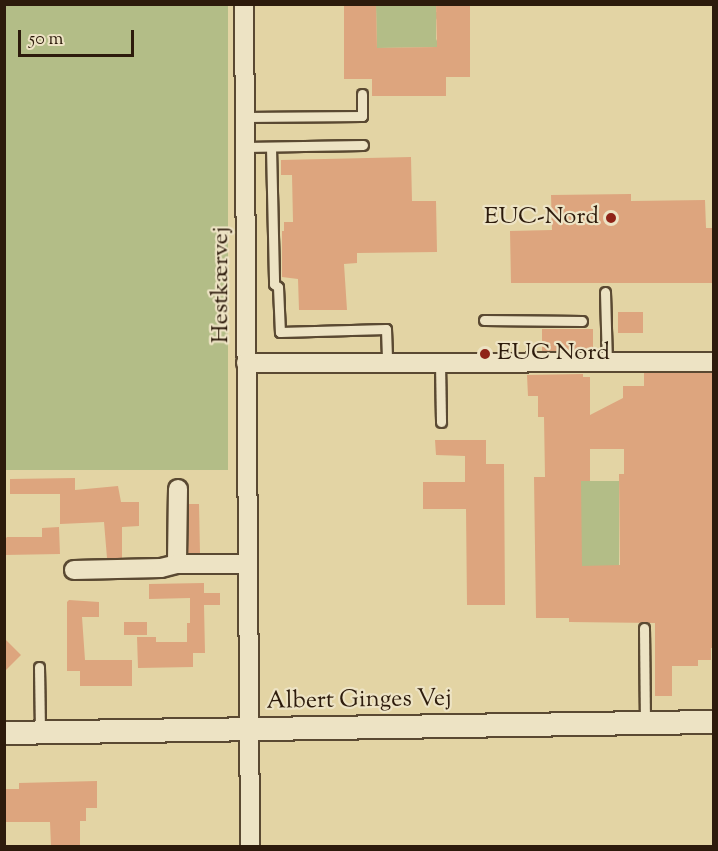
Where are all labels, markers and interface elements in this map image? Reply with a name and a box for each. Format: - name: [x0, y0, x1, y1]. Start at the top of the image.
- scale bar: [21, 18, 136, 56]
- text: 50 m: [29, 27, 63, 53]
- place label: EUC-Nord: [484, 204, 599, 232]
- marker: EUC-Nord: [604, 211, 618, 225]
- street label: Hestkærvej: [208, 227, 236, 343]
- place label: EUC Nord: [497, 340, 610, 368]
- marker: EUC Nord: [478, 347, 492, 361]
- street label: Albert Ginges Vej: [266, 685, 452, 717]

